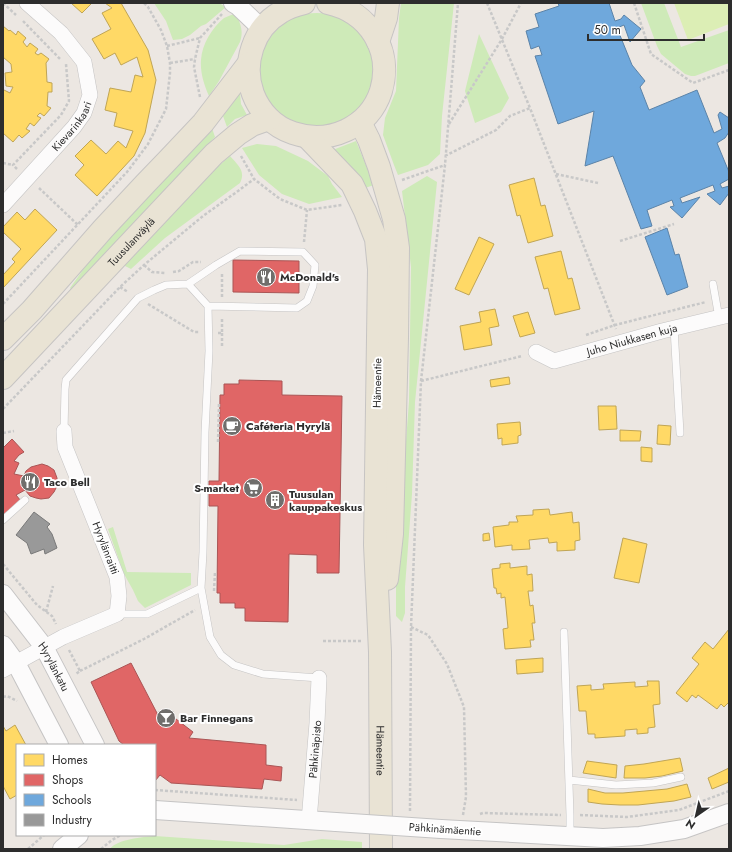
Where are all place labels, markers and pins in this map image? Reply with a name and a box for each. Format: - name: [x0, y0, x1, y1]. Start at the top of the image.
- restaurant icon: McDonald's: [255, 266, 277, 288]
- place label: McDonald's: [280, 269, 339, 285]
- cafe icon: Caféteria Hyrylä: [221, 415, 243, 437]
- place label: Caféteria Hyrylä: [246, 418, 330, 434]
- restaurant icon: Taco Bell: [19, 471, 41, 493]
- place label: Taco Bell: [44, 474, 90, 490]
- supermarket icon: S-market: [242, 477, 264, 499]
- place label: S-market: [194, 480, 239, 496]
- place label: Tuusulan kauppakeskus: [289, 486, 362, 515]
- building icon: Tuusulan kauppakeskus: [264, 489, 286, 511]
- bar icon: Bar Finnegans: [155, 707, 177, 729]
- place label: Bar Finnegans: [180, 710, 253, 726]

